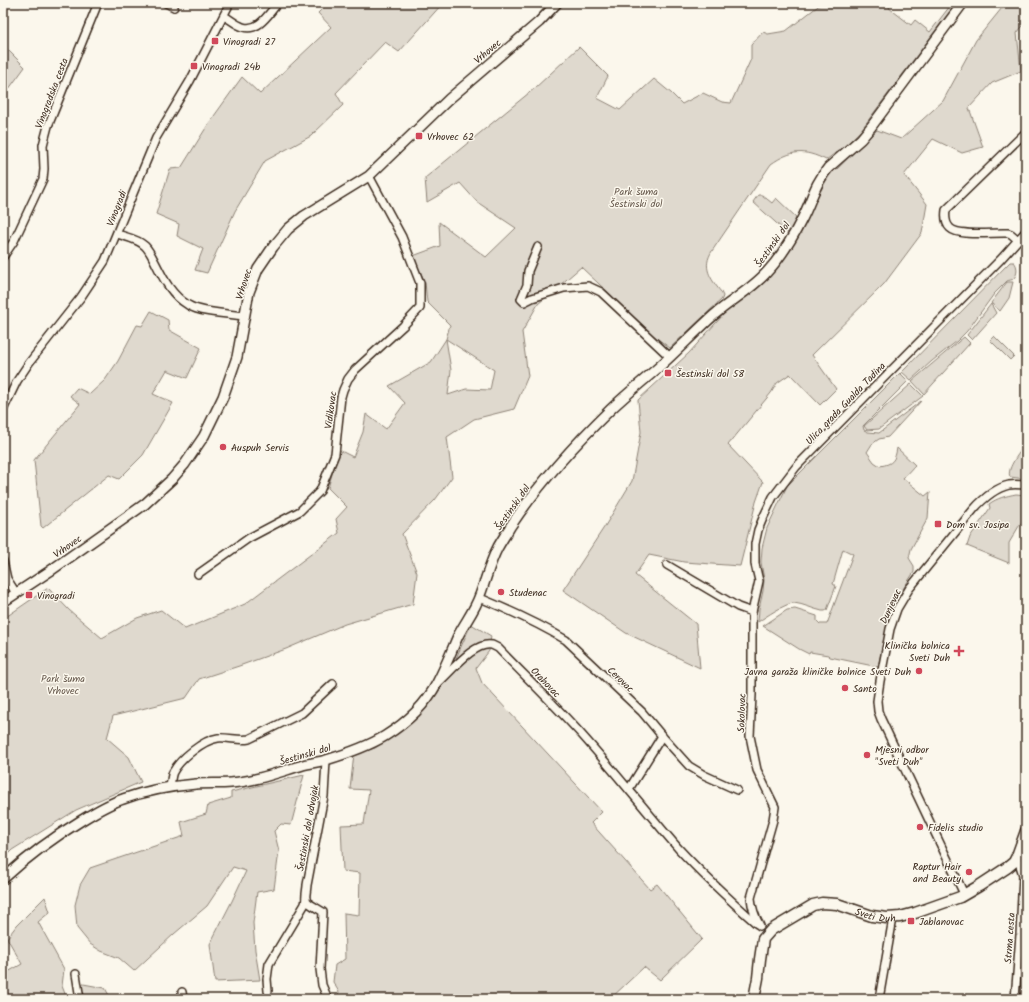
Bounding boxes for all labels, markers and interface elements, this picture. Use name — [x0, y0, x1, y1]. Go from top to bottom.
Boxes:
place label: Vinogradi 27 — [223, 34, 276, 50]
street label: Vrhovec — [470, 35, 505, 68]
marker: Vinogradi 27 — [210, 36, 220, 46]
street label: Vinogradska cesta — [31, 55, 73, 131]
place label: Vinogradi 24b — [202, 59, 261, 75]
marker: Vinogradi 24b — [189, 61, 199, 71]
place label: Vrhovec 62 — [427, 129, 474, 145]
marker: Vrhovec 62 — [414, 131, 424, 141]
park label: Park šuma Šestinski dol — [610, 184, 663, 212]
street label: Vinogradi — [102, 187, 132, 229]
street label: Šestinski dol — [751, 218, 795, 271]
street label: Vrhovec — [231, 266, 257, 302]
street label: Ulica grada Gualda Tadina — [802, 359, 890, 449]
place label: Šestinski dol 58 — [676, 366, 745, 382]
marker: Šestinski dol 58 — [663, 368, 673, 378]
street label: Vidikovac — [320, 390, 342, 430]
place label: Auspuh Servis — [231, 440, 290, 456]
marker: Auspuh Servis — [218, 442, 228, 452]
street label: Šestinski dol — [491, 481, 535, 534]
place label: Dom sv. Josipa — [946, 517, 1009, 533]
marker: Dom sv. Josipa — [933, 519, 943, 529]
street label: Vrhovec — [50, 531, 86, 562]
place label: Studenac — [509, 585, 548, 601]
street label: Dunjevac — [876, 586, 906, 627]
marker: Studenac — [496, 587, 506, 597]
place label: Vinogradi — [37, 588, 75, 604]
marker: Vinogradi — [24, 590, 34, 600]
place label: Klinička bolnica Sveti Duh — [885, 638, 950, 666]
marker: Klinička bolnica Sveti Duh — [953, 645, 965, 657]
street label: Cerovac — [603, 663, 638, 697]
street label: Orahovac — [527, 664, 564, 702]
place label: Javna garaža kliničke bolnice Sveti Duh — [744, 664, 911, 680]
marker: Javna garaža kliničke bolnice Sveti Duh — [914, 666, 924, 676]
park label: Park šuma Vrhovec — [41, 671, 85, 699]
place label: Santo — [853, 681, 877, 697]
marker: Santo — [840, 683, 850, 693]
street label: Sokolovac — [733, 693, 751, 733]
street label: Šestinski dol — [278, 740, 333, 770]
place label: Mjesni odbor "Sveti Duh" — [875, 742, 929, 770]
marker: Mjesni odbor "Sveti Duh" — [862, 750, 872, 760]
street label: Šestinski dol odvojak — [293, 784, 323, 872]
place label: Fidelis studio — [928, 820, 984, 836]
marker: Fidelis studio — [915, 822, 925, 832]
place label: Raptur Hair and Beauty — [913, 859, 962, 887]
marker: Raptur Hair and Beauty — [964, 867, 974, 877]
street label: Sveti Duh — [853, 904, 896, 927]
street label: Strma cesta — [1000, 912, 1020, 964]
place label: Jablanovac — [919, 914, 965, 930]
marker: Jablanovac — [906, 916, 916, 926]

